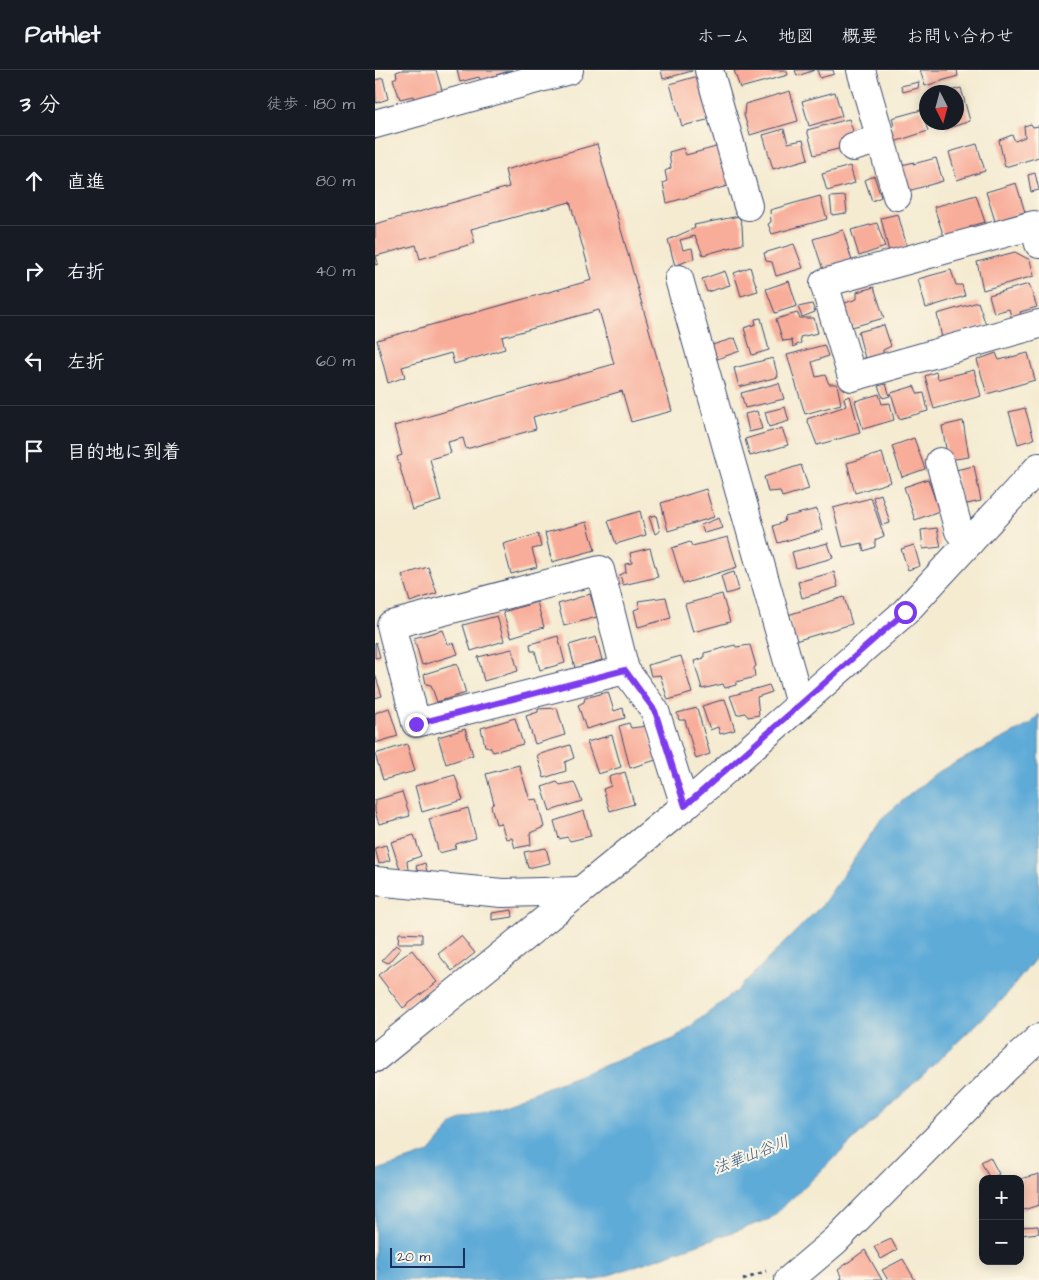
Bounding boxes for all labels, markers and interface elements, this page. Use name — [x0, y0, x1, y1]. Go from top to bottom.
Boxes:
text: Pathlet — [25, 18, 101, 52]
text: ホーム — [697, 24, 750, 49]
text: 地図 — [778, 24, 814, 49]
text: 概要 — [842, 24, 878, 49]
text: お問い合わせ — [906, 24, 1014, 49]
north arrow — [919, 85, 964, 130]
text: 3 分 — [20, 90, 60, 119]
text: 徒歩 · 180 m — [267, 93, 355, 115]
icon: ahead — [20, 167, 48, 195]
text: 直進 — [67, 169, 105, 196]
text: 80 m — [316, 170, 355, 192]
icon: right — [20, 257, 48, 285]
text: 右折 — [67, 259, 105, 286]
text: 40 m — [315, 260, 355, 282]
icon: left — [20, 347, 48, 375]
text: 左折 — [67, 349, 105, 376]
text: 60 m — [316, 350, 355, 372]
icon: arrive — [20, 437, 48, 465]
text: 目的地に到着 — [67, 439, 181, 466]
route start — [894, 601, 917, 624]
route end — [405, 713, 428, 736]
water label: 法華山谷川 — [710, 1130, 792, 1180]
map controls — [979, 1175, 1024, 1265]
button: + — [979, 1175, 1024, 1220]
button: − — [979, 1220, 1024, 1265]
scale bar — [390, 1245, 465, 1268]
text: 20 m — [397, 1247, 430, 1267]

